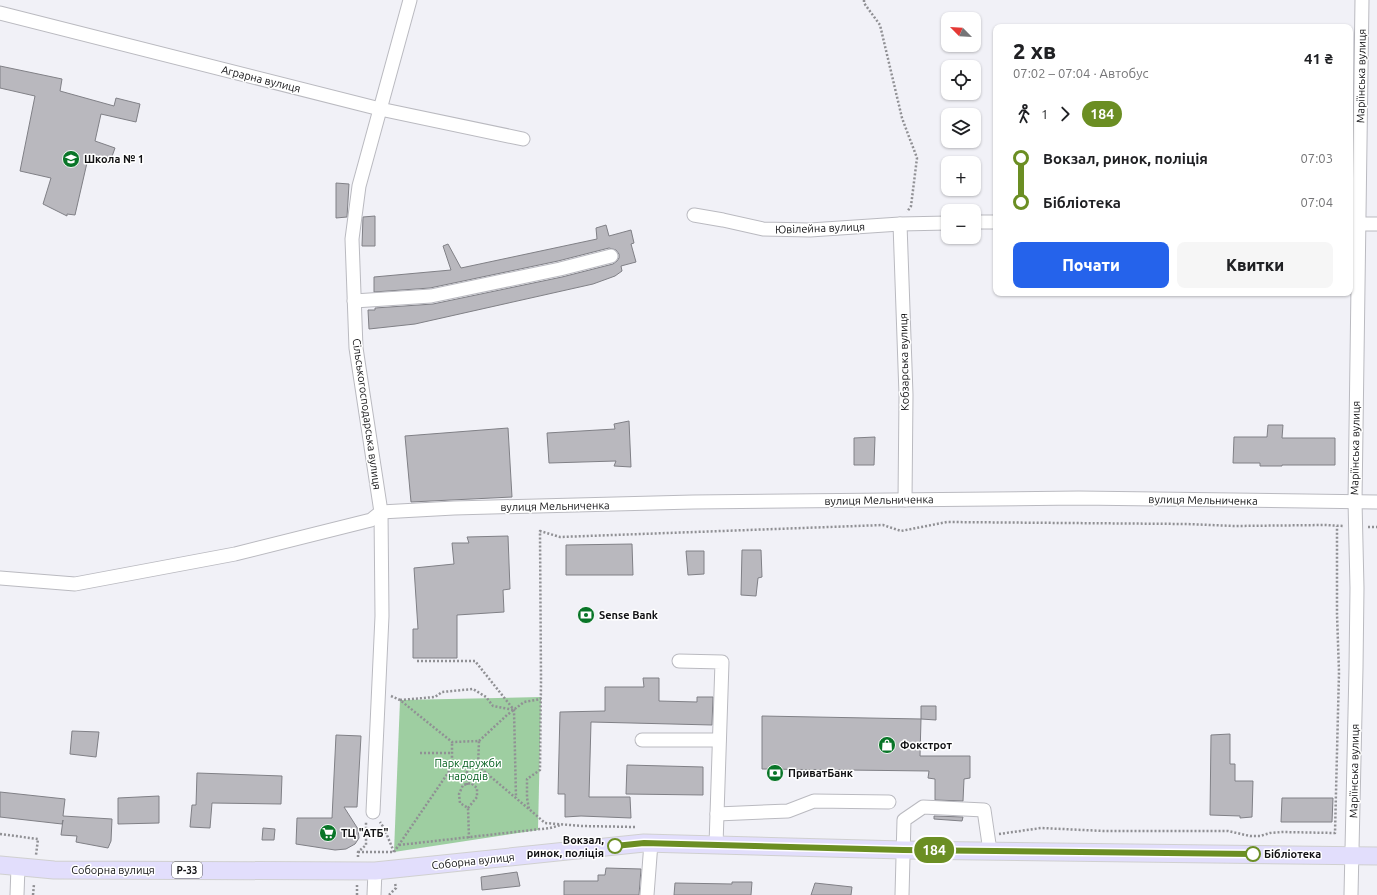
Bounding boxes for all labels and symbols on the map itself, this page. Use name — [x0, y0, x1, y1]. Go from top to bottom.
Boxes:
north arrow — [941, 12, 981, 52]
street label: Маріїнська вулиця — [1354, 29, 1368, 123]
street label: Аграрна вулиця — [220, 63, 302, 95]
school or university icon: Школа № 1 — [61, 149, 81, 169]
place label: Школа № 1 — [84, 153, 144, 165]
street label: Ювілейна вулиця — [775, 220, 865, 236]
street label: Кобзарська вулиця — [897, 313, 911, 411]
street label: Сільськогосподарська вулиця — [350, 338, 384, 490]
street label: Маріїнська вулиця — [1348, 401, 1362, 495]
street label: вулиця Мельниченка — [824, 493, 934, 507]
street label: вулиця Мельниченка — [1148, 493, 1258, 507]
street label: вулиця Мельниченка — [500, 499, 610, 513]
bank icon: Sense Bank — [576, 605, 596, 625]
place label: Sense Bank — [599, 609, 659, 621]
street label: Маріїнська вулиця — [1347, 724, 1361, 818]
shop icon: Фокстрот — [877, 735, 897, 755]
place label: Фокстрот — [900, 739, 952, 751]
park label: Парк дружби народів — [434, 757, 502, 782]
bank icon: ПриватБанк — [765, 763, 785, 783]
place label: ПриватБанк — [788, 767, 854, 779]
supermarket icon: ТЦ "АТБ" — [318, 823, 338, 843]
place label: ТЦ "АТБ" — [341, 827, 388, 839]
place label: Вокзал, ринок, поліція — [527, 834, 604, 859]
line badge: 184 — [911, 837, 957, 863]
marker: Вокзал, ринок, поліція — [607, 838, 623, 854]
marker: Бібліотека — [1245, 846, 1261, 862]
place label: Бібліотека — [1264, 848, 1321, 860]
street label: Соборна вулиця — [431, 851, 515, 871]
road number: Р-33 — [172, 862, 202, 878]
street label: Соборна вулиця — [71, 864, 155, 876]

